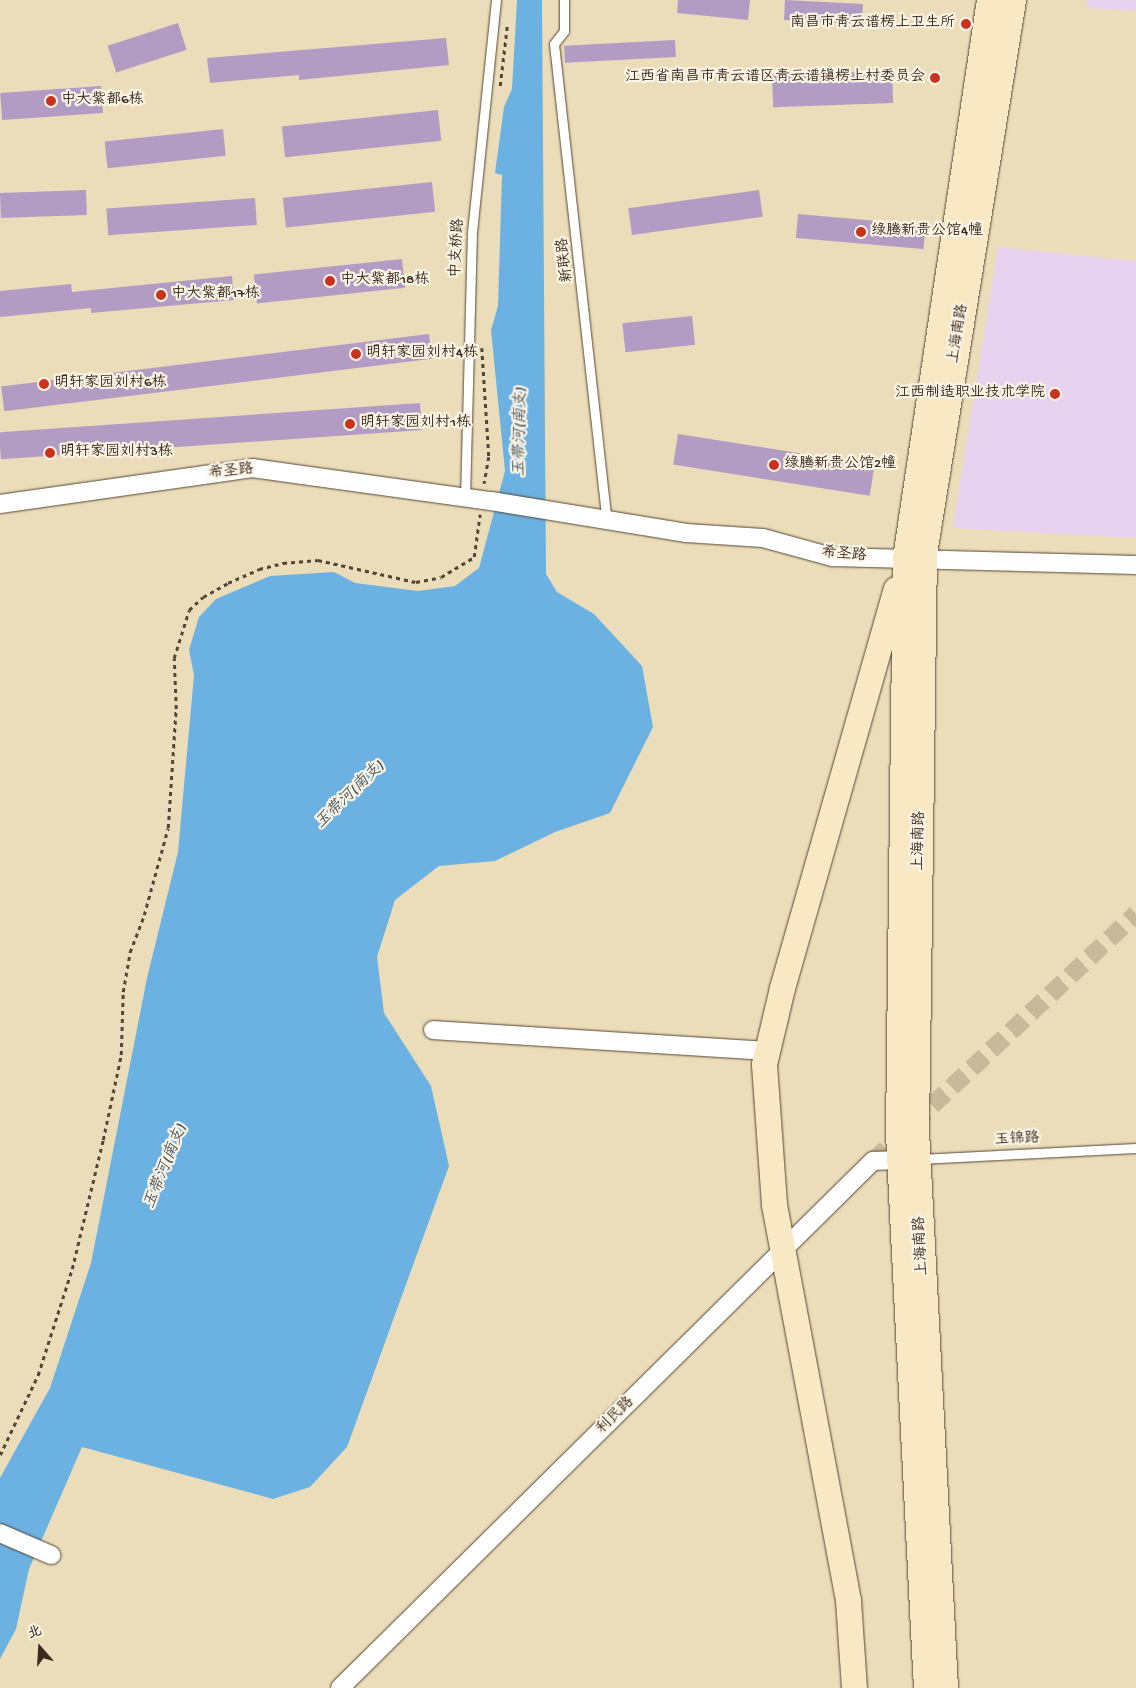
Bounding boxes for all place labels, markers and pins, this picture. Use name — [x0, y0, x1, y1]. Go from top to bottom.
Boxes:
place label: 南昌市青云谱楞上卫生所 — [790, 15, 955, 33]
marker: 南昌市青云谱楞上卫生所 — [959, 17, 973, 31]
place label: 江西省南昌市青云谱区青云谱镇楞上村委员会 — [625, 69, 925, 87]
marker: 江西省南昌市青云谱区青云谱镇楞上村委员会 — [929, 72, 941, 84]
place label: 中大紫都6栋 — [61, 92, 144, 110]
marker: 中大紫都6栋 — [45, 95, 57, 107]
place label: 绿腾新贵公馆4幢 — [871, 223, 983, 241]
marker: 绿腾新贵公馆4幢 — [855, 226, 867, 238]
place label: 中大紫都18栋 — [340, 272, 429, 290]
marker: 中大紫都18栋 — [324, 275, 336, 287]
place label: 中大紫都17栋 — [171, 286, 260, 304]
marker: 中大紫都17栋 — [155, 289, 167, 301]
place label: 明轩家园刘村4栋 — [366, 345, 478, 363]
marker: 明轩家园刘村4栋 — [350, 348, 362, 360]
place label: 明轩家园刘村6栋 — [54, 375, 167, 393]
marker: 明轩家园刘村6栋 — [38, 378, 50, 390]
place label: 江西制造职业技术学院 — [895, 385, 1045, 403]
marker: 江西制造职业技术学院 — [1049, 388, 1061, 400]
place label: 明轩家园刘村1栋 — [360, 415, 471, 433]
marker: 明轩家园刘村1栋 — [344, 418, 356, 430]
place label: 明轩家园刘村3栋 — [60, 444, 173, 462]
marker: 明轩家园刘村3栋 — [44, 447, 56, 459]
place label: 绿腾新贵公馆2幢 — [784, 456, 896, 474]
marker: 绿腾新贵公馆2幢 — [768, 459, 780, 471]

